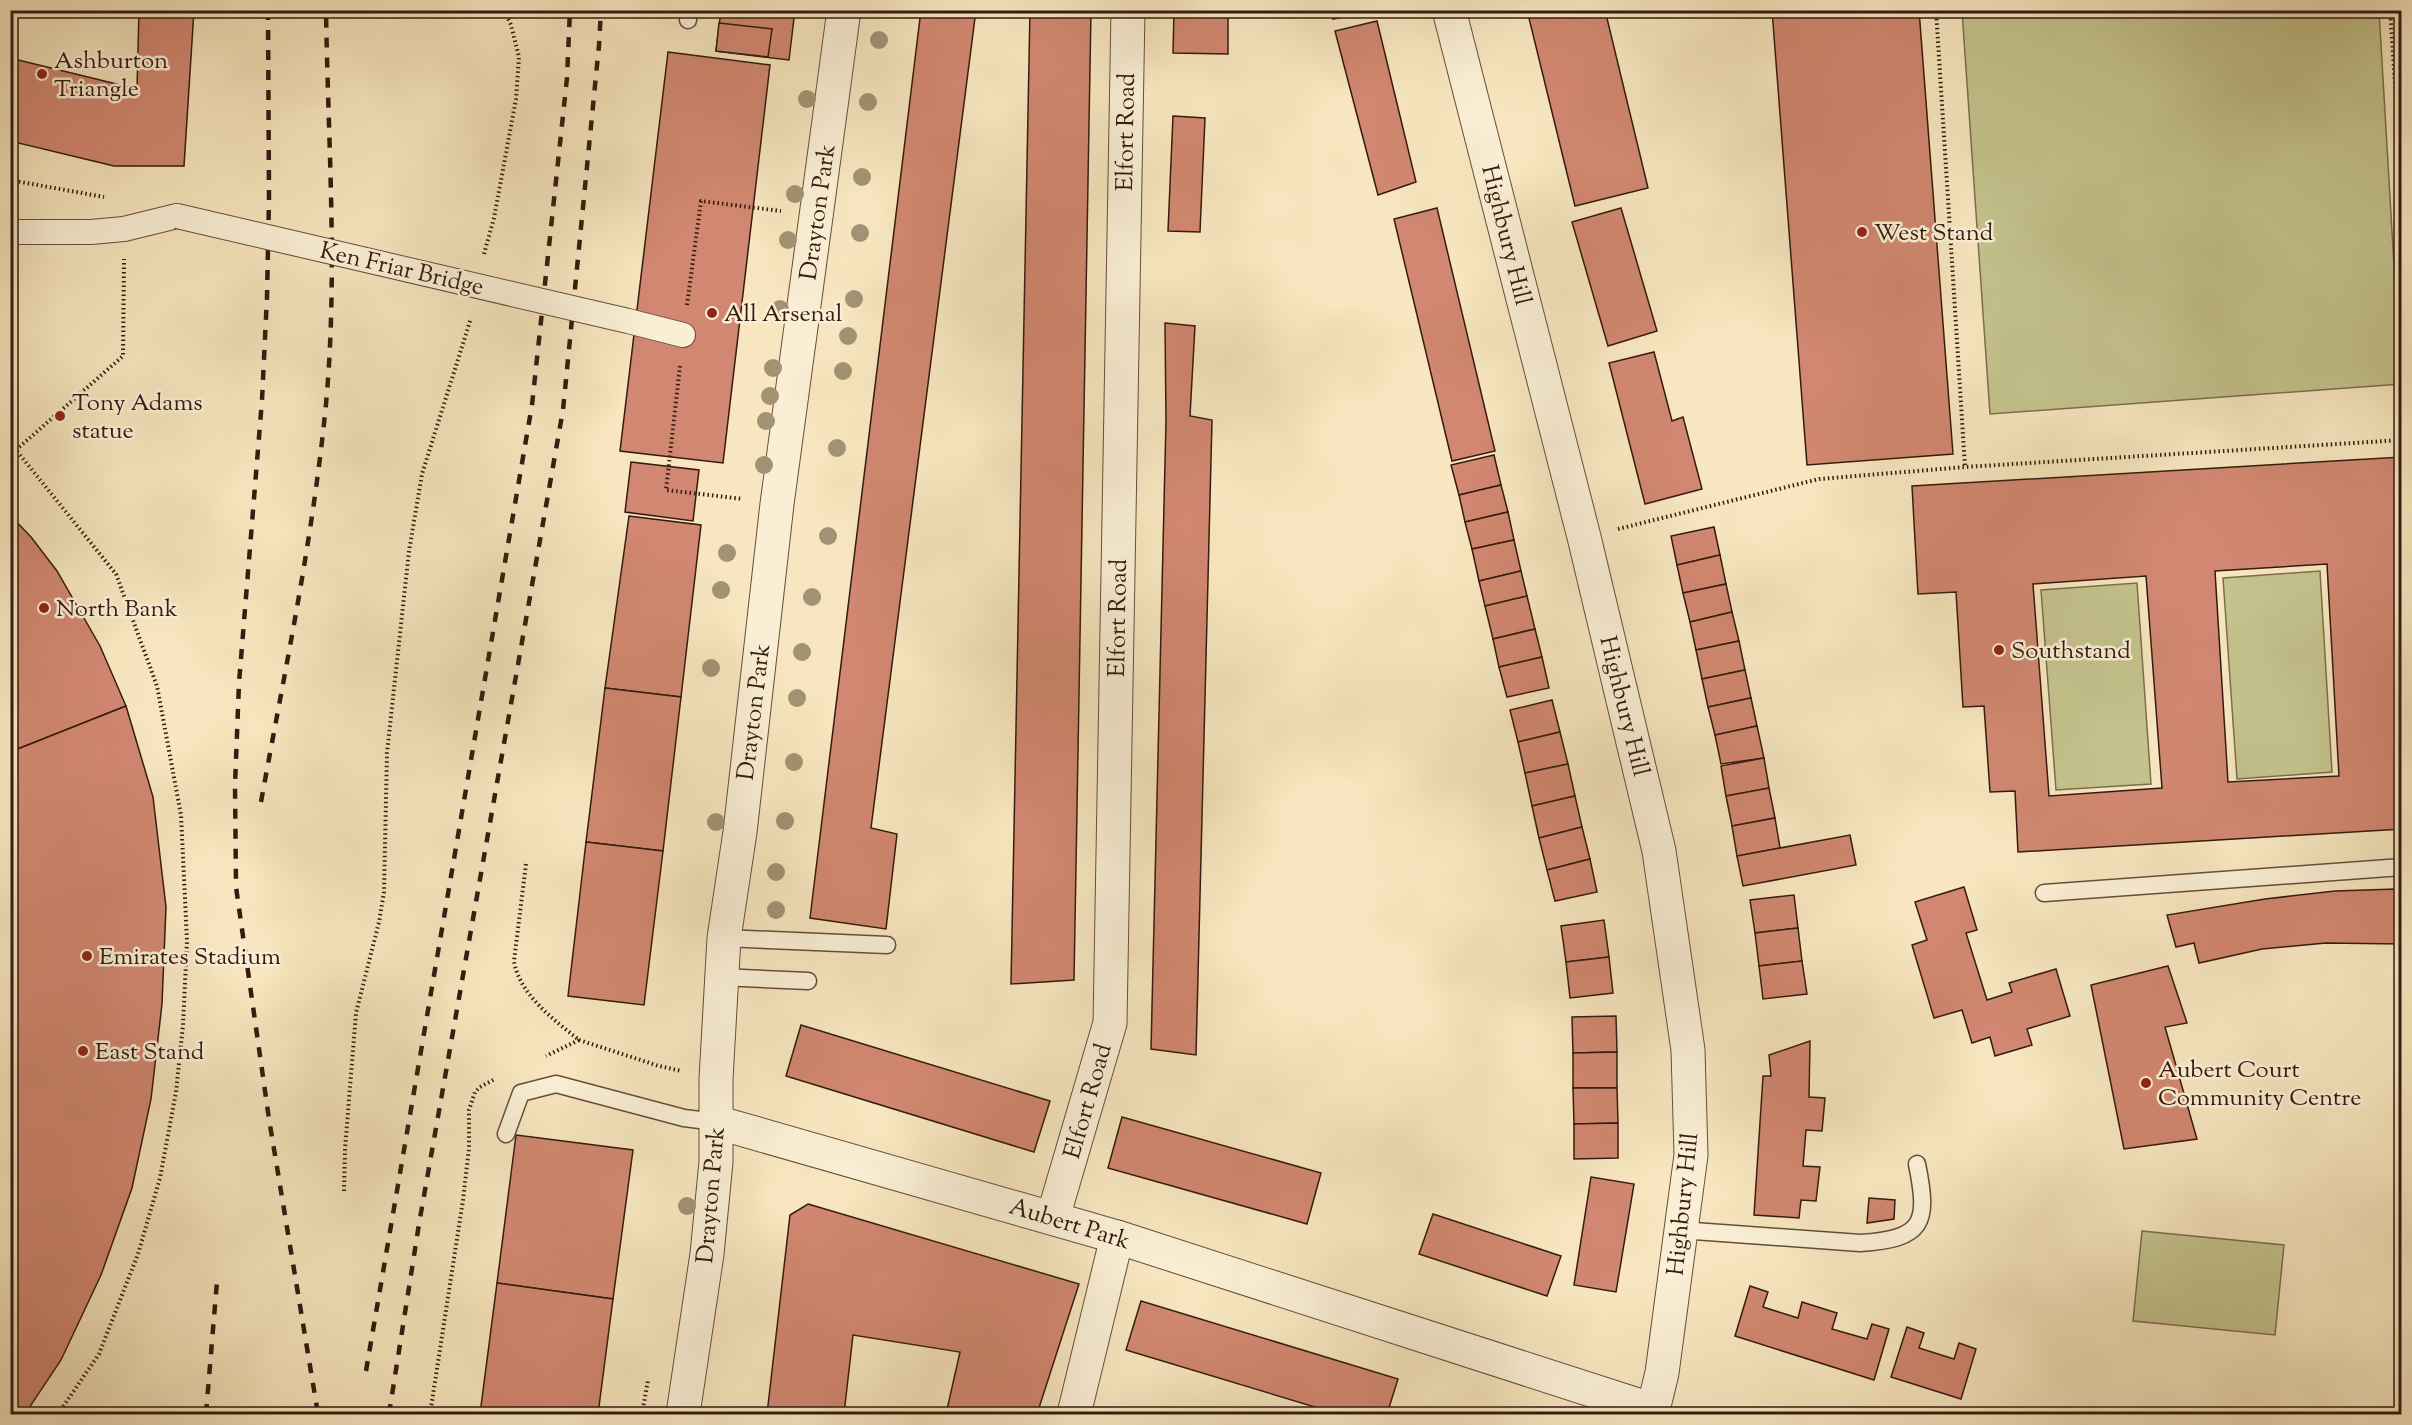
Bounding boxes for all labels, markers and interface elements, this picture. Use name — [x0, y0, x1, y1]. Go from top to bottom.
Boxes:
place label: Ashburton Triangle — [54, 45, 168, 107]
marker: Ashburton Triangle — [35, 67, 49, 81]
street label: Elfort Road — [1109, 72, 1145, 192]
street label: Drayton Park — [793, 142, 845, 283]
street label: Highbury Hill — [1471, 162, 1539, 309]
place label: West Stand — [1874, 217, 1994, 251]
marker: West Stand — [1855, 225, 1869, 239]
street label: Ken Friar Bridge — [316, 235, 487, 305]
place label: All Arsenal — [724, 298, 843, 332]
marker: All Arsenal — [705, 306, 719, 320]
place label: Tony Adams statue — [72, 387, 203, 449]
marker: Tony Adams statue — [53, 409, 67, 423]
street label: Elfort Road — [1101, 558, 1137, 678]
place label: North Bank — [56, 593, 178, 627]
marker: North Bank — [37, 601, 51, 615]
street label: Highbury Hill — [1589, 633, 1657, 780]
place label: Southstand — [2011, 635, 2131, 669]
street label: Drayton Park — [730, 642, 780, 782]
marker: Southstand — [1992, 643, 2006, 657]
place label: Emirates Stadium — [99, 941, 281, 975]
marker: Emirates Stadium — [80, 949, 94, 963]
place label: East Stand — [95, 1036, 205, 1070]
street label: Elfort Road — [1056, 1040, 1122, 1163]
marker: East Stand — [76, 1044, 90, 1058]
place label: Aubert Court Community Centre — [2158, 1054, 2361, 1116]
marker: Aubert Court Community Centre — [2139, 1076, 2153, 1090]
street label: Drayton Park — [689, 1125, 735, 1265]
street label: Highbury Hill — [1660, 1131, 1708, 1277]
street label: Aubert Park — [1005, 1190, 1134, 1259]

